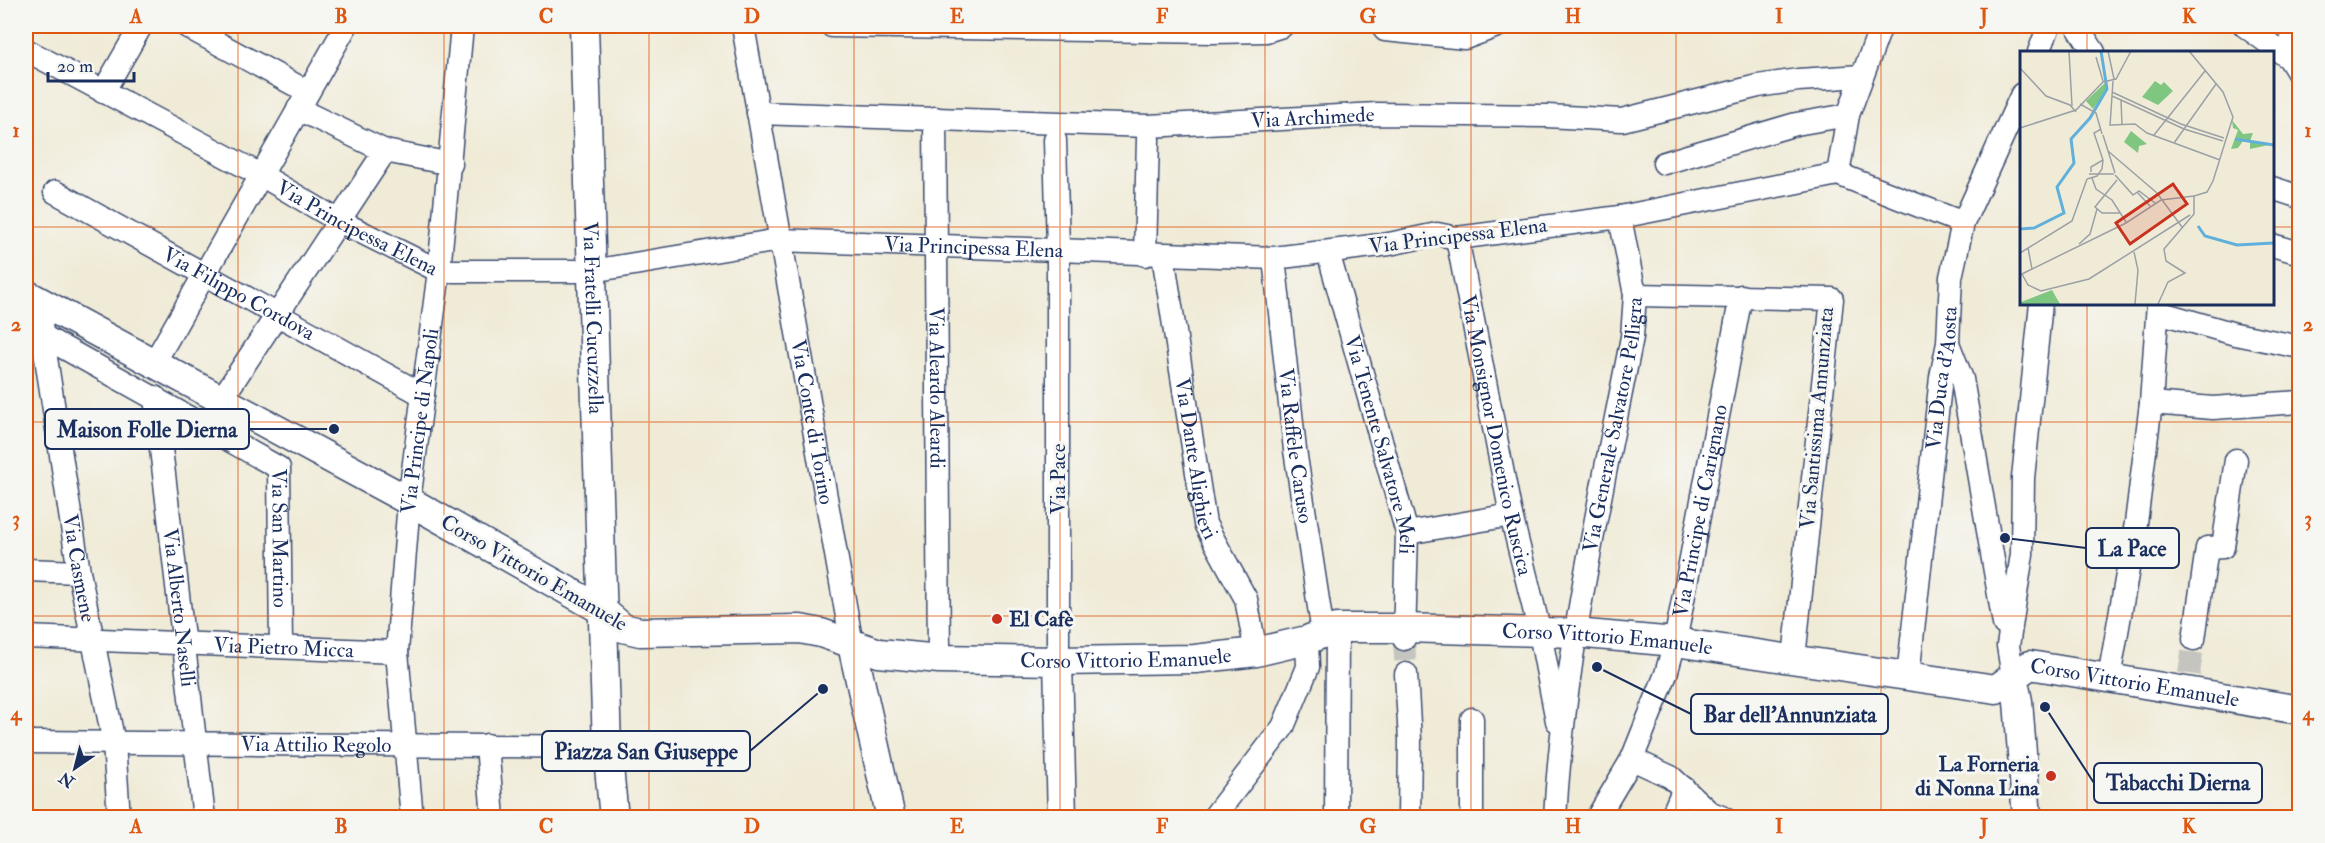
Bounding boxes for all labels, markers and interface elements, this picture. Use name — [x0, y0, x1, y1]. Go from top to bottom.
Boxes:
text: A — [129, 4, 143, 29]
text: B — [334, 4, 348, 29]
text: C — [539, 4, 553, 29]
text: D — [744, 4, 760, 29]
text: E — [950, 4, 965, 29]
text: F — [1156, 4, 1169, 29]
text: G — [1360, 4, 1377, 29]
text: H — [1565, 4, 1581, 29]
text: I — [1775, 4, 1783, 29]
text: J — [1979, 4, 1988, 29]
text: K — [2182, 4, 2197, 29]
scale bar — [48, 45, 134, 83]
inset map — [2020, 51, 2274, 304]
text: 20 m — [57, 55, 93, 78]
street label: Via Archimede — [1250, 101, 1375, 134]
text: 1 — [12, 118, 20, 143]
text: 1 — [2304, 118, 2312, 143]
street label: Via Principessa Elena — [272, 174, 443, 282]
street label: Via Principessa Elena — [1367, 212, 1549, 260]
street label: Via Fratelli Cucuzzella — [577, 221, 610, 415]
street label: Via Principessa Elena — [884, 230, 1064, 264]
street label: Via Filippo Cordova — [158, 241, 320, 346]
street label: Via Monsignor Domenico Ruscica — [1455, 292, 1539, 579]
street label: Via Generale Salvatore Pelligra — [1576, 296, 1648, 555]
street label: Via Santissima Annunziata — [1794, 306, 1840, 530]
street label: Via Duca d'Aosta — [1920, 306, 1963, 451]
street label: Via Aleardo Aleardi — [923, 307, 951, 469]
text: 2 — [11, 312, 21, 337]
text: 2 — [2303, 312, 2313, 337]
street label: Via Principe di Napoli — [395, 326, 445, 514]
street label: Via Tenente Salvatore Meli — [1339, 332, 1420, 555]
street label: Via Conte di Torino — [785, 337, 841, 507]
street label: Via Raffele Caruso — [1273, 367, 1320, 525]
street label: Via Dante Alighieri — [1169, 376, 1224, 544]
street label: Via Principe di Carignano — [1667, 402, 1734, 619]
callout: Maison Folle Dierna — [45, 409, 249, 449]
text: Maison Folle Dierna — [56, 416, 238, 444]
street label: Via Pace — [1045, 443, 1072, 515]
street label: Via San Martino — [266, 469, 294, 608]
text: 3 — [12, 506, 20, 531]
text: 3 — [2304, 506, 2312, 531]
street label: Corso Vittorio Emanuele — [436, 509, 632, 638]
street label: Via Casmene — [57, 512, 102, 625]
street label: Via Alberto Naselli — [157, 527, 202, 689]
callout: La Pace — [2086, 528, 2179, 568]
text: La Pace — [2097, 535, 2167, 563]
place label: El Cafè — [1009, 606, 1074, 633]
marker: El Cafè — [990, 612, 1004, 626]
street label: Corso Vittorio Emanuele — [1502, 617, 1715, 661]
street label: Via Pietro Micca — [213, 631, 355, 664]
street label: Corso Vittorio Emanuele — [1020, 641, 1233, 675]
street label: Corso Vittorio Emanuele — [2028, 652, 2241, 713]
callout: Bar dell'Annunziata — [1691, 694, 1888, 734]
text: 4 — [10, 701, 23, 726]
text: Bar dell'Annunziata — [1703, 701, 1878, 729]
text: 4 — [2302, 701, 2315, 726]
street label: Via Attilio Regolo — [240, 730, 392, 759]
callout: Piazza San Giuseppe — [542, 731, 750, 771]
north arrow — [45, 738, 105, 798]
text: Piazza San Giuseppe — [554, 738, 739, 767]
place label: La Forneria di Nonna Lina — [1915, 751, 2040, 802]
callout: Tabacchi Dierna — [2094, 763, 2262, 803]
text: N — [55, 767, 79, 792]
marker: La Forneria di Nonna Lina — [2044, 769, 2058, 783]
text: Tabacchi Dierna — [2105, 769, 2251, 797]
text: A — [129, 814, 143, 839]
text: B — [334, 814, 348, 839]
text: C — [539, 814, 553, 839]
text: D — [744, 814, 760, 839]
text: E — [950, 814, 965, 839]
text: F — [1156, 814, 1169, 839]
text: G — [1360, 814, 1377, 839]
text: H — [1565, 814, 1581, 839]
text: I — [1775, 814, 1783, 839]
text: J — [1979, 814, 1988, 839]
text: K — [2182, 814, 2197, 839]

